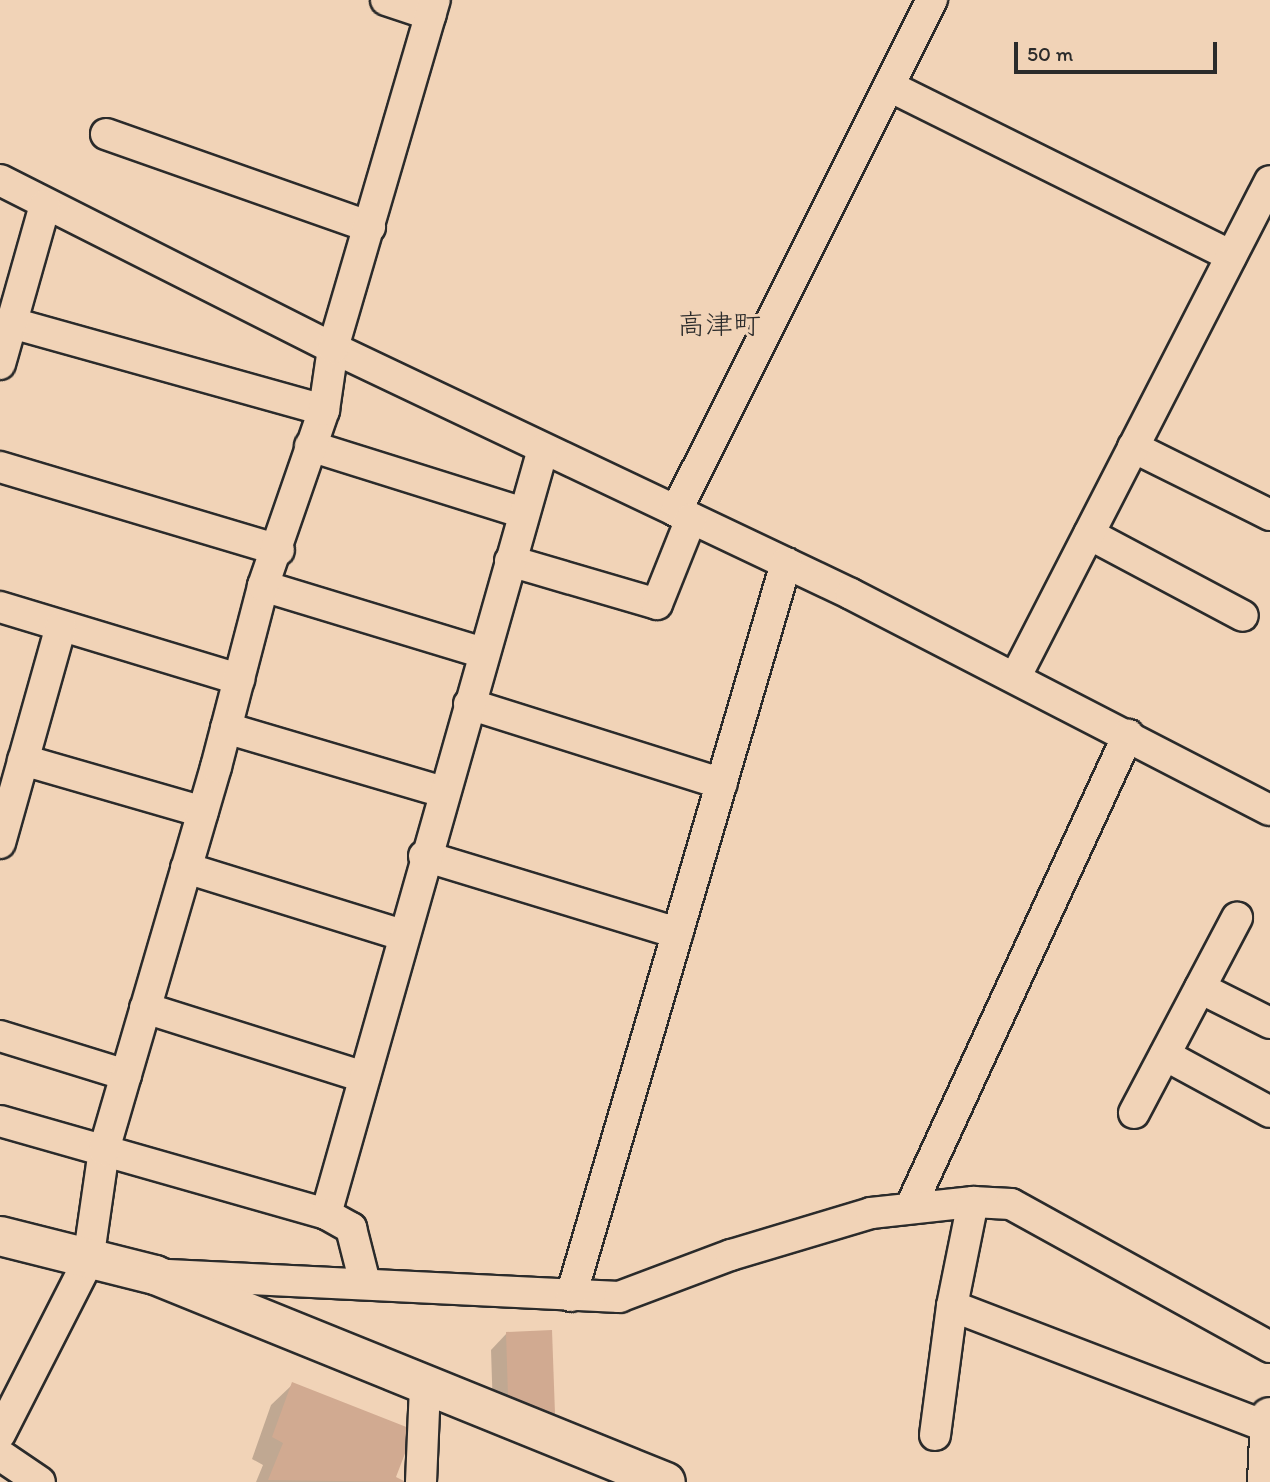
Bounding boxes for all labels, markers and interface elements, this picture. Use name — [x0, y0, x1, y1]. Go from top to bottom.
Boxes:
scale bar — [1018, 28, 1221, 72]
text: 50 m — [1027, 41, 1073, 66]
district label: 高津町 — [677, 307, 761, 341]

